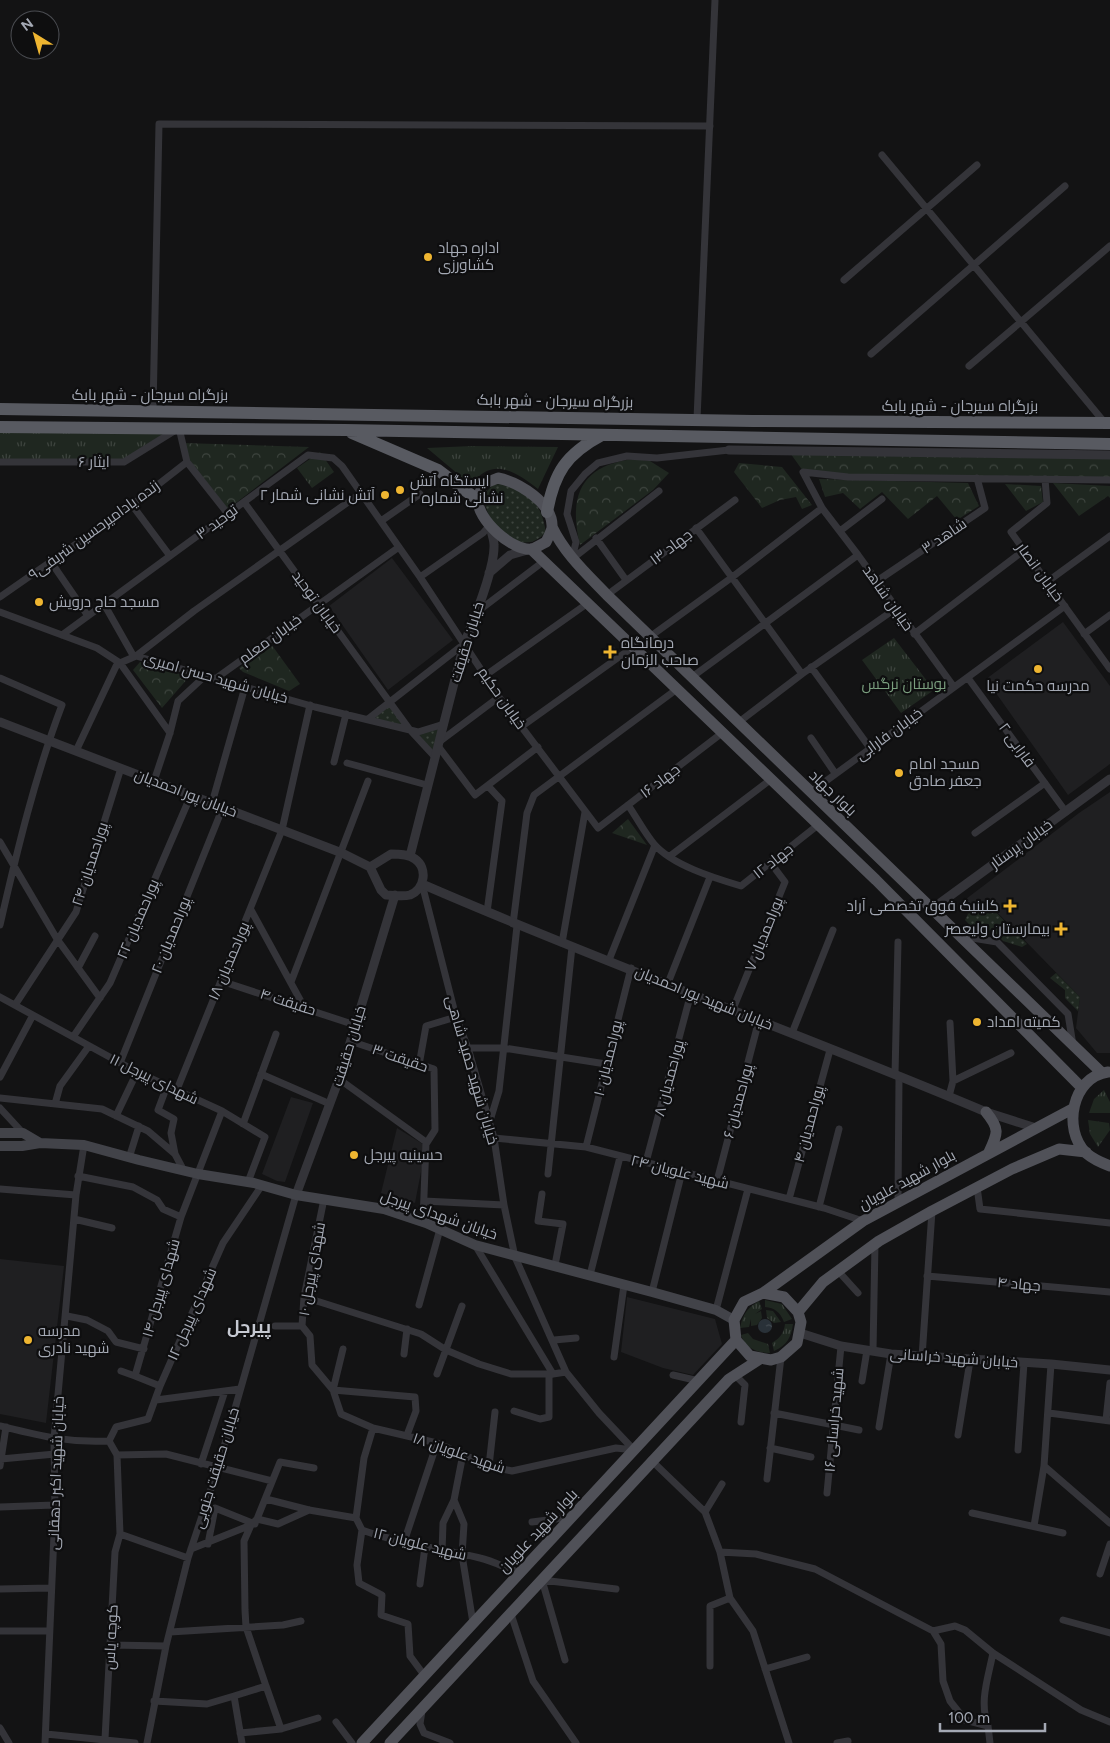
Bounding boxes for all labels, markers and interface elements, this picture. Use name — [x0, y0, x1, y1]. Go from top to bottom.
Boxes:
north arrow — [10, 10, 60, 60]
text: N — [18, 15, 37, 35]
place label: اداره جهاد کشاورزی — [438, 239, 500, 275]
marker: اداره جهاد کشاورزی — [422, 251, 434, 263]
street label: بزرگراه سیرجان - شهر بابک — [72, 386, 228, 405]
street label: بزرگراه سیرجان - شهر بابک — [477, 391, 633, 412]
street label: بزرگراه سیرجان - شهر بابک — [882, 397, 1038, 416]
street label: ایثار ۶ — [78, 453, 110, 471]
place label: ایستگاه آتش نشانی شماره ۲ — [410, 472, 504, 508]
street label: زنده یادامیرحسین شریفی۹ — [25, 476, 164, 584]
marker: ایستگاه آتش نشانی شماره ۲ — [394, 484, 406, 496]
place label: آتش نشانی شمار ۲ — [260, 486, 375, 505]
marker: آتش نشانی شمار ۲ — [379, 489, 391, 501]
street label: توحید ۳ — [193, 501, 241, 543]
street label: شاهد ۳ — [918, 514, 970, 558]
street label: جهاد ۱۳ — [646, 525, 696, 570]
street label: خیابان انصار — [1011, 538, 1067, 606]
street label: خیابان شاهد — [858, 562, 917, 635]
street label: خیابان توحید — [288, 567, 346, 637]
place label: مسجد حاج درویش — [49, 593, 160, 613]
marker: مسجد حاج درویش — [33, 596, 45, 608]
street label: خیابان حقیقت — [446, 599, 489, 685]
street label: خیابان معلم — [235, 610, 305, 669]
place label: درمانگاه صاحب الزمان — [621, 634, 699, 670]
marker: درمانگاه صاحب الزمان — [603, 645, 617, 659]
street label: خیابان شهید حسن امیری — [142, 649, 290, 708]
street label: خیابان حکیم — [473, 663, 530, 733]
marker: مدرسه حکمت نیا — [1032, 663, 1044, 675]
park label: بوستان نرگس — [862, 675, 946, 694]
place label: مدرسه حکمت نیا — [986, 677, 1090, 695]
street label: خیابان فارابی — [852, 704, 926, 765]
street label: فارابی ۲ — [994, 719, 1039, 771]
place label: مسجد امام جعفر صادق — [909, 755, 982, 791]
street label: جهاد ۱۶ — [636, 760, 684, 803]
street label: خیابان پور احمدیان — [132, 765, 240, 822]
street label: بلوار جهاد — [805, 766, 860, 821]
marker: مسجد امام جعفر صادق — [893, 767, 905, 779]
street label: خیابان پرستار — [985, 815, 1056, 874]
street label: پوراحمدیان ۲۴ — [68, 820, 113, 909]
street label: جهاد ۱۲ — [749, 840, 797, 883]
street label: پوراحمدیان ۲۲ — [113, 876, 164, 962]
street label: پوراحمدیان ۲۰ — [147, 894, 195, 976]
street label: پوراحمدیان ۷ — [741, 894, 788, 974]
place label: کلینیک فوق تخصصی آراد — [847, 897, 999, 916]
marker: کلینیک فوق تخصصی آراد — [1003, 899, 1017, 913]
street label: پوراحمدیان ۱۸ — [204, 919, 254, 1003]
place label: بیمارستان ولیعصر — [944, 920, 1050, 939]
marker: بیمارستان ولیعصر — [1054, 922, 1068, 936]
street label: خیابان شهید پور احمدیان — [632, 962, 776, 1035]
street label: حقیقت ۴ — [258, 985, 318, 1019]
street label: خیابان شهید حمید شاهی — [441, 993, 502, 1147]
street label: خیابان حقیقت — [328, 1003, 371, 1089]
place label: کمیته امداد — [987, 1013, 1061, 1031]
marker: کمیته امداد — [971, 1016, 983, 1028]
street label: پوراحمدیان ۱۰ — [590, 1018, 627, 1098]
street label: پوراحمدیان ۸ — [650, 1038, 689, 1119]
street label: حقیقت ۳ — [370, 1040, 430, 1076]
street label: شهدای پیرجل ۱۱ — [106, 1050, 201, 1109]
street label: پوراحمدیان ۶ — [719, 1062, 758, 1141]
street label: پوراحمدیان ۴ — [790, 1083, 829, 1165]
place label: حسینیه پیرجل — [364, 1146, 443, 1165]
street label: بلوار شهید علویان — [855, 1146, 959, 1215]
marker: حسینیه پیرجل — [348, 1149, 360, 1161]
street label: شهید علویان ۲۴ — [629, 1151, 731, 1194]
street label: خیابان شهدای پیرجل — [378, 1187, 500, 1244]
street label: شهدای پیرجل ۱۰ — [295, 1220, 330, 1318]
street label: شهدای پیرجل ۱۴ — [138, 1237, 185, 1340]
street label: شهدای پیرجل ۱۲ — [164, 1265, 221, 1364]
street label: جهاد ۴ — [996, 1273, 1041, 1296]
district label: پیرجل — [227, 1316, 272, 1339]
place label: مدرسه شهید نادری — [38, 1322, 110, 1358]
marker: مدرسه شهید نادری — [22, 1334, 34, 1346]
street label: خیابان شهید خراسانی — [889, 1345, 1019, 1372]
street label: شهید خراسانی ۱۶ — [820, 1367, 849, 1473]
street label: خیابان شهید اکبر دهقانی — [44, 1396, 69, 1550]
street label: خیابان حقیقت جنوبی — [189, 1405, 244, 1531]
street label: شهید علویان ۱۸ — [410, 1429, 508, 1478]
street label: بلوار شهید علویان — [495, 1485, 582, 1577]
street label: شهید علویان ۱۲ — [371, 1524, 468, 1565]
street label: کوچه یاس — [100, 1604, 123, 1670]
scale bar — [940, 1700, 1045, 1732]
text: 100 m — [948, 1709, 990, 1727]

